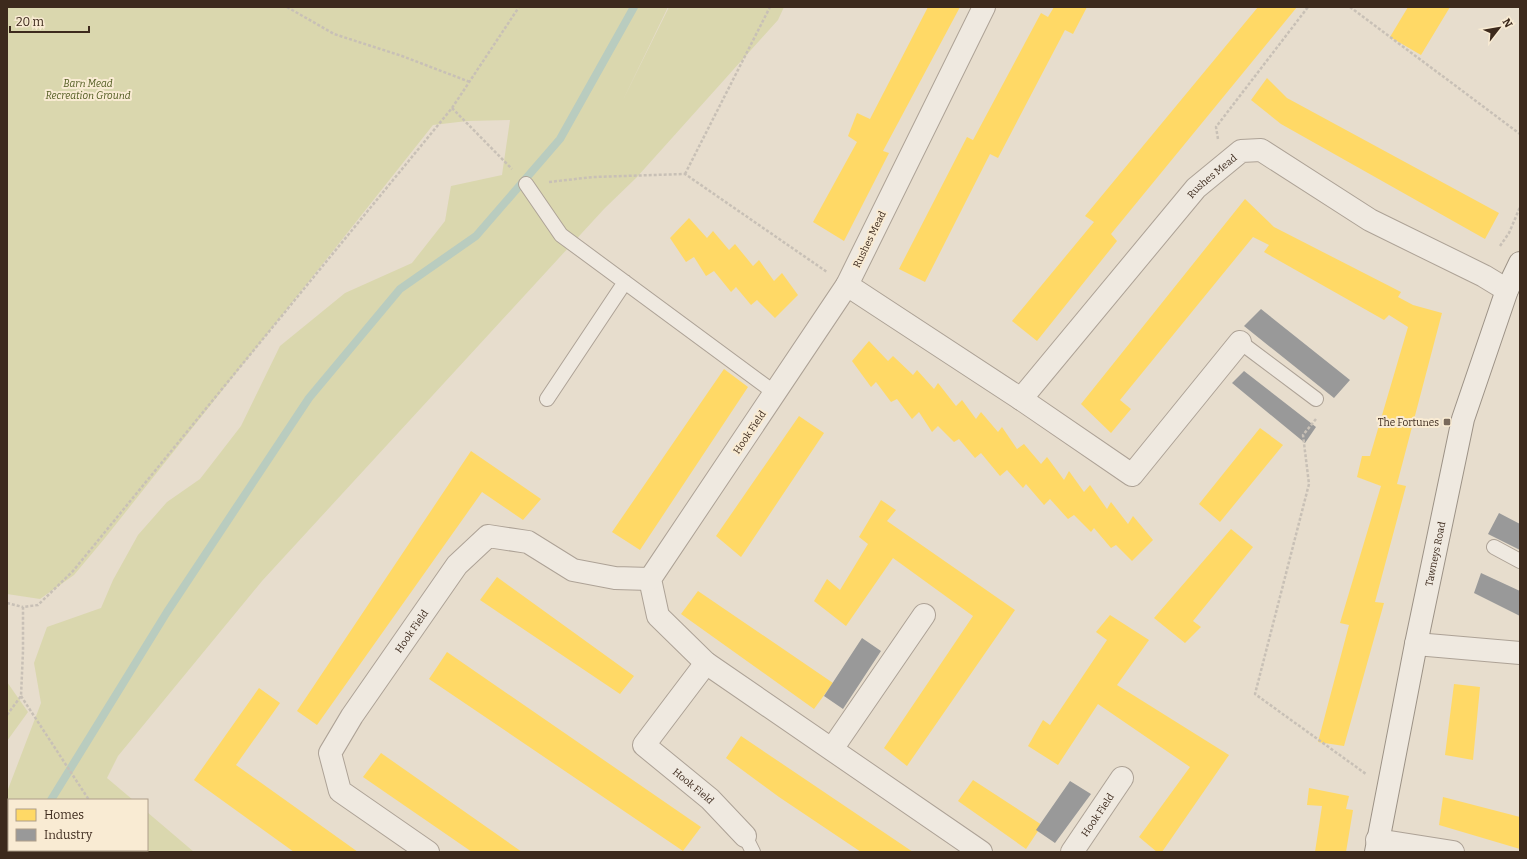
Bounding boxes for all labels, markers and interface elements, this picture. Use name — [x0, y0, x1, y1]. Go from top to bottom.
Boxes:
scale bar — [10, 8, 89, 34]
north arrow — [1479, 8, 1519, 48]
text: 20 m — [16, 15, 45, 29]
text: N — [1499, 16, 1515, 31]
park label: Barn Mead Recreation Ground — [45, 78, 131, 102]
street label: Rushes Mead — [1185, 152, 1240, 201]
street label: Rushes Mead — [851, 209, 889, 270]
street label: Hook Field — [731, 409, 769, 457]
place label: The Fortunes — [1378, 417, 1439, 429]
marker: The Fortunes — [1442, 417, 1452, 427]
street label: Tawneys Road — [1423, 521, 1448, 587]
street label: Hook Field — [393, 608, 431, 655]
street label: Hook Field — [670, 766, 716, 807]
street label: Hook Field — [1079, 791, 1117, 839]
legend — [8, 799, 148, 851]
text: Homes — [44, 808, 84, 822]
text: Industry — [44, 828, 93, 842]

